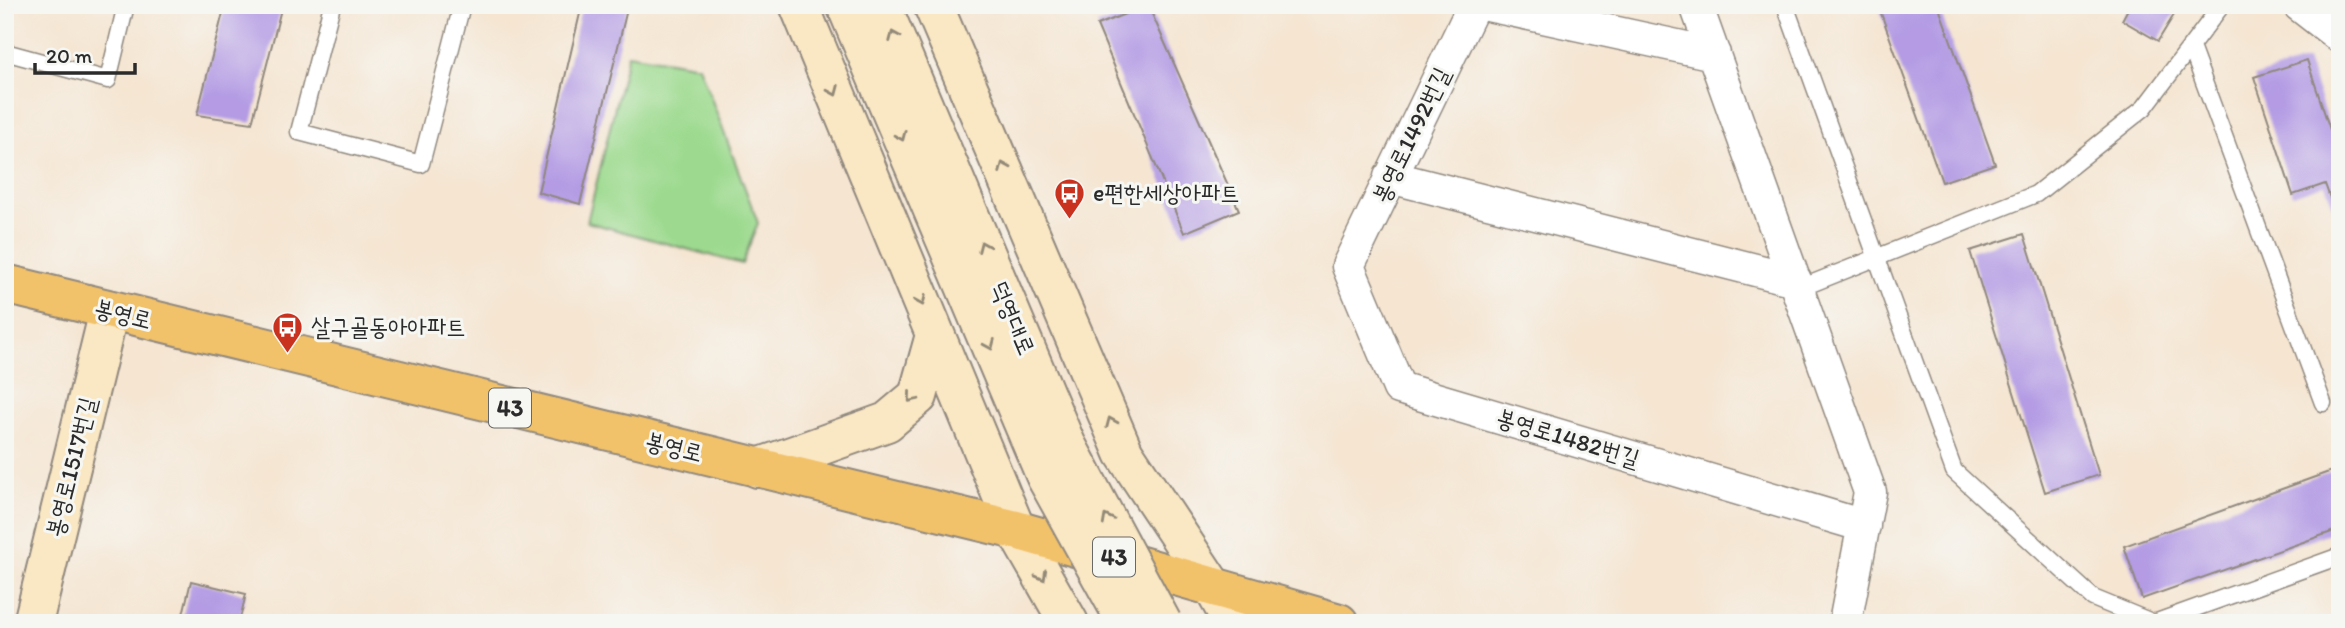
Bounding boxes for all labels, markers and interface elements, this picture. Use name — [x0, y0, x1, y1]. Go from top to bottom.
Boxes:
one-way arrow — [888, 31, 902, 43]
scale bar — [35, 32, 135, 76]
text: 20 m — [46, 43, 93, 68]
street label: 봉영로1492번길 — [1365, 62, 1456, 207]
one-way arrow — [826, 84, 840, 96]
one-way arrow — [893, 129, 907, 141]
one-way arrow — [998, 162, 1012, 174]
bus stop icon: e편한세상아파트 — [1053, 176, 1087, 220]
place label: e편한세상아파트 — [1093, 178, 1240, 207]
one-way arrow — [977, 240, 991, 252]
street label: 덕영대로 — [985, 277, 1042, 359]
street label: 봉영로 — [92, 292, 155, 335]
one-way arrow — [913, 294, 927, 306]
bus stop icon: 살구골동아아파트 — [271, 310, 305, 354]
place label: 살구골동아아파트 — [311, 312, 466, 341]
one-way arrow — [982, 338, 996, 351]
road number: 43 — [489, 388, 531, 428]
one-way arrow — [908, 390, 921, 403]
street label: 봉영로1517번길 — [39, 394, 102, 540]
street label: 봉영로1482번길 — [1493, 402, 1643, 473]
one-way arrow — [1106, 417, 1120, 429]
street label: 봉영로 — [643, 425, 706, 468]
one-way arrow — [1102, 514, 1115, 527]
road number: 43 — [1093, 538, 1135, 576]
one-way arrow — [1034, 569, 1047, 582]

